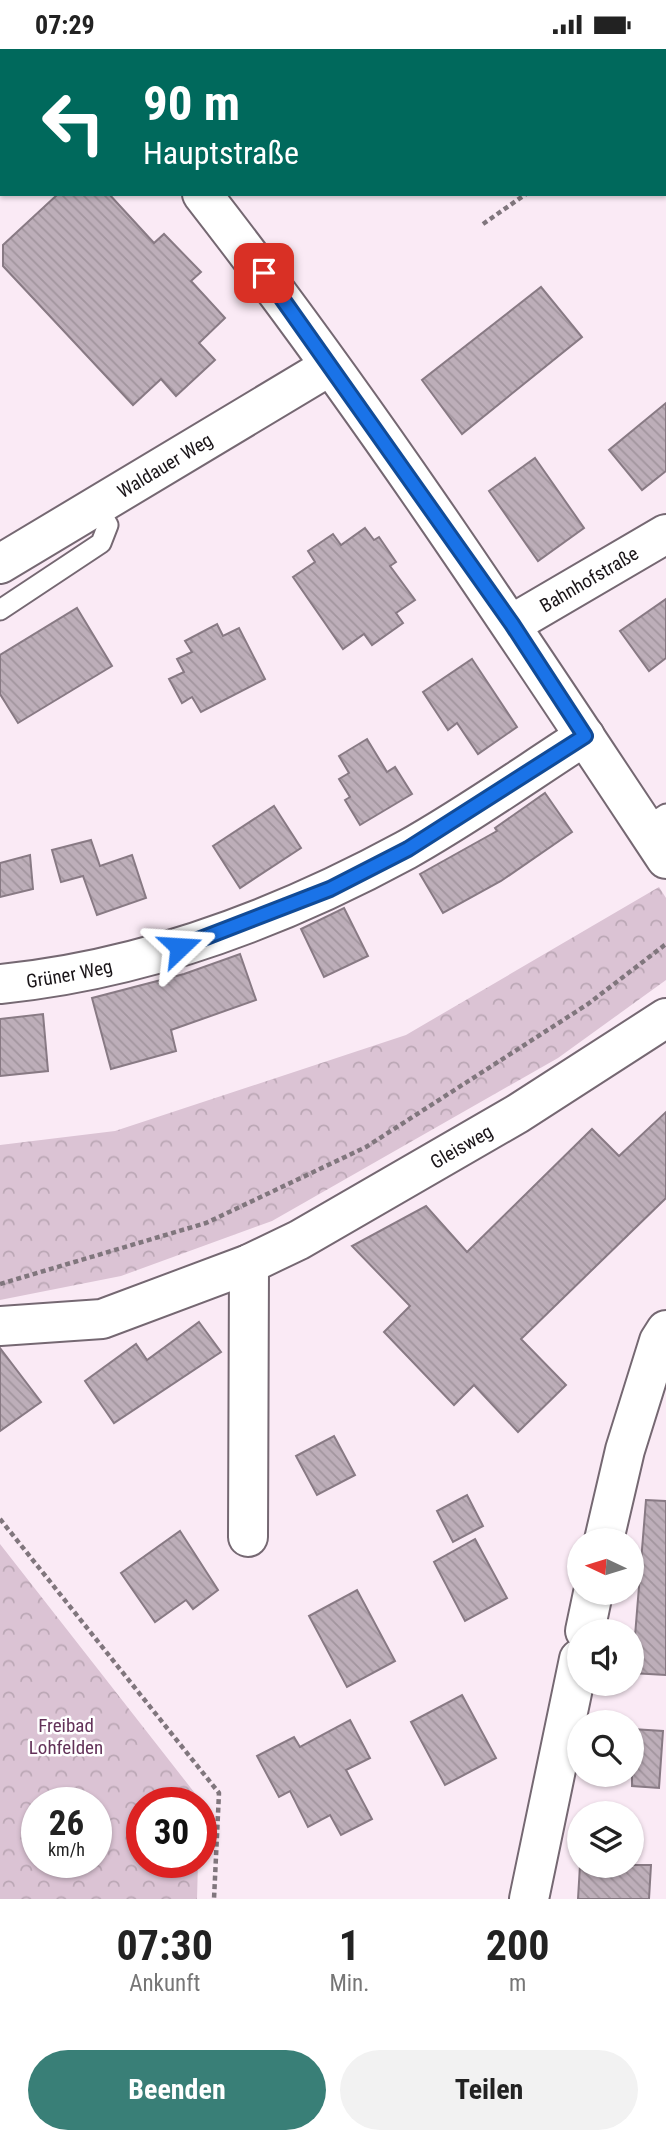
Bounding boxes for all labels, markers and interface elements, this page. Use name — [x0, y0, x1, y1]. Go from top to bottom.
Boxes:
text: 07:29 — [35, 10, 95, 40]
text: 90 m — [143, 75, 240, 132]
icon: left — [28, 77, 119, 168]
text: Hauptstraße — [143, 134, 299, 172]
pin — [234, 243, 294, 303]
icon: arrive — [245, 254, 283, 292]
street label: Waldauer Weg — [113, 428, 217, 503]
street label: Bahnhofstraße — [536, 542, 643, 617]
position arrow — [143, 910, 217, 984]
street label: Grüner Weg — [25, 955, 115, 993]
street label: Gleisweg — [426, 1120, 497, 1174]
north arrow — [567, 1528, 644, 1605]
map controls — [567, 1528, 644, 1878]
button: sound — [567, 1619, 644, 1696]
button: search — [567, 1710, 644, 1787]
park label: Freibad Lohfelden — [29, 1714, 103, 1759]
speed limit sign: 30 — [126, 1787, 217, 1878]
button: layers — [567, 1801, 644, 1878]
text: 26 — [49, 1803, 84, 1844]
text: km/h — [48, 1839, 85, 1860]
text: 07:30 — [117, 1921, 213, 1970]
text: 1 — [339, 1921, 360, 1970]
text: 200 — [486, 1921, 549, 1970]
text: Ankunft — [129, 1970, 200, 1997]
text: Min. — [329, 1970, 369, 1997]
text: m — [509, 1970, 526, 1997]
button: Beenden — [28, 2050, 326, 2130]
button: Teilen — [340, 2050, 638, 2130]

